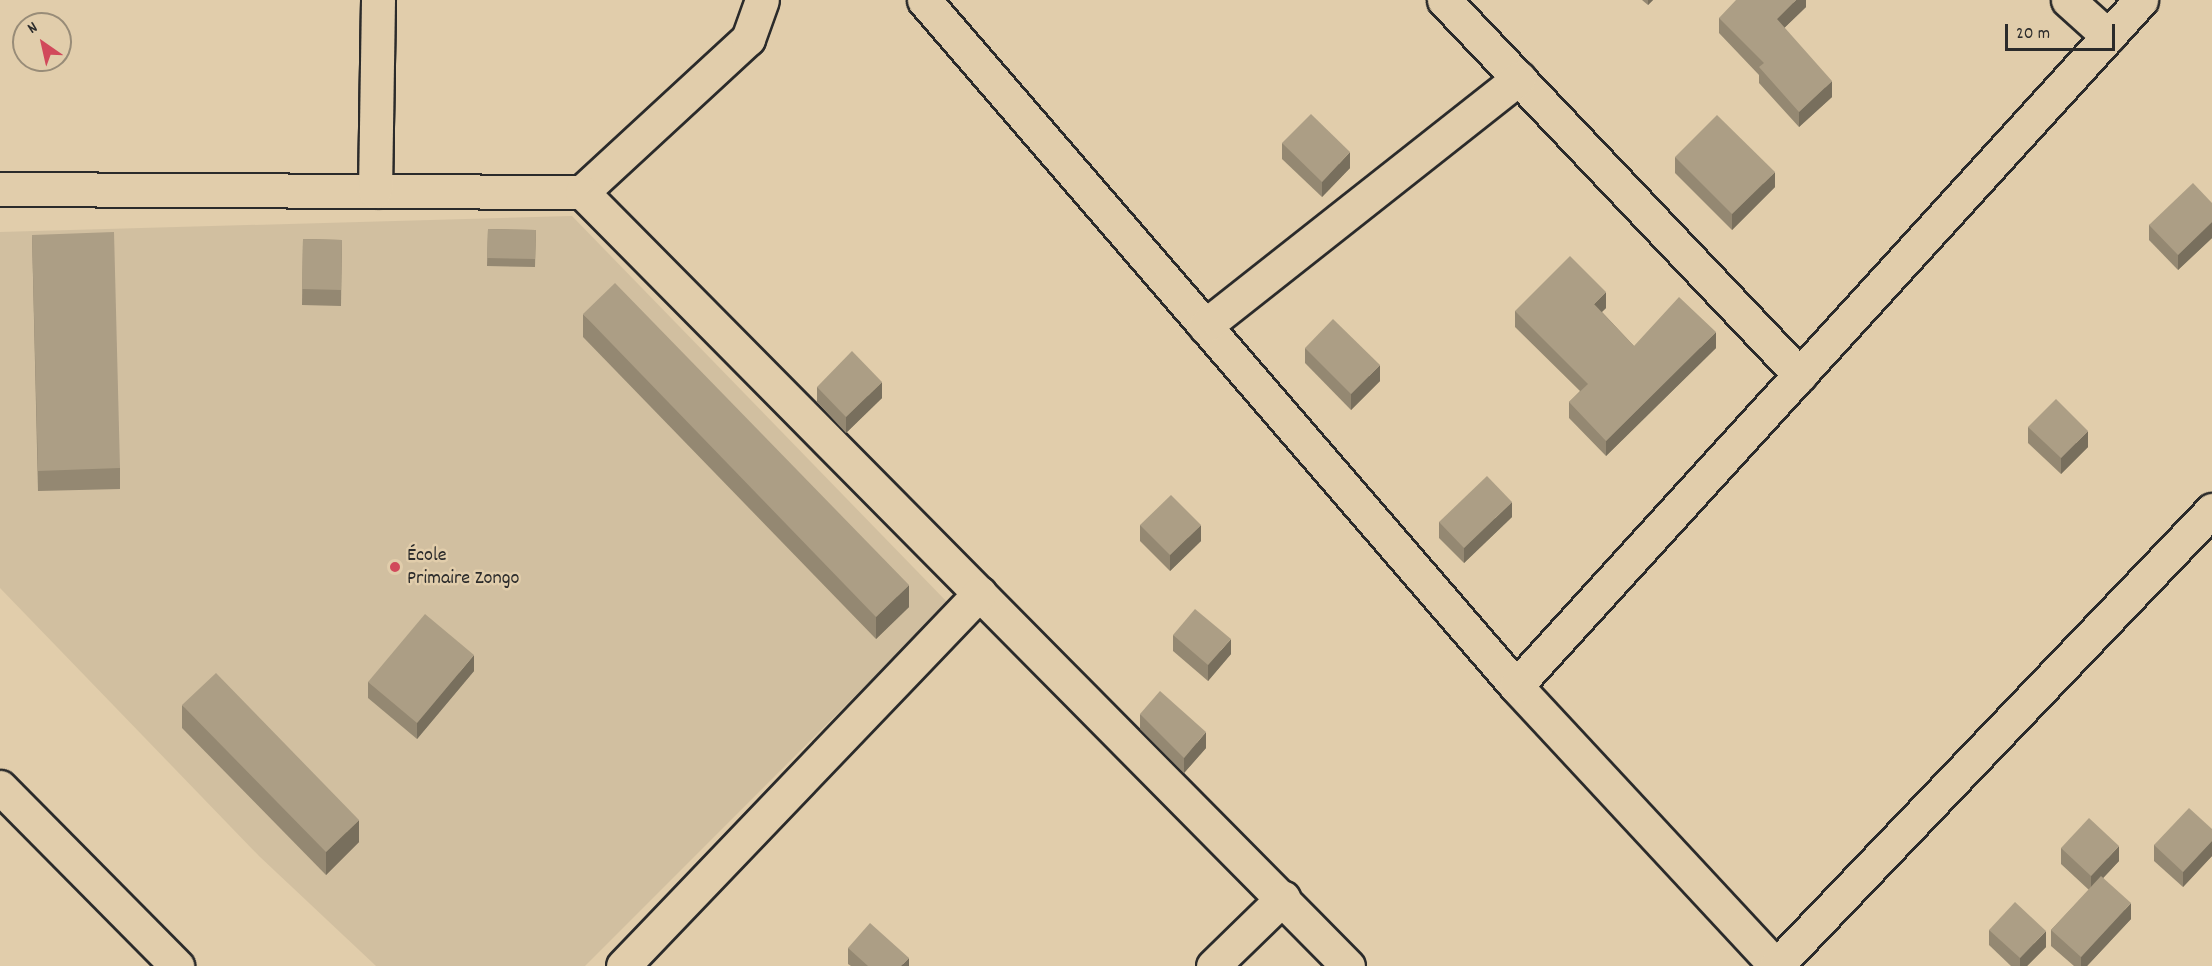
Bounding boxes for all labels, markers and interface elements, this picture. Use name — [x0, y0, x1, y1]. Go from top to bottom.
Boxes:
north arrow — [12, 12, 72, 72]
scale bar — [2008, 12, 2118, 50]
text: N — [23, 17, 42, 40]
text: 20 m — [2016, 22, 2050, 47]
place label: École Primaire Zongo — [407, 544, 519, 591]
marker: École Primaire Zongo — [388, 560, 402, 574]

